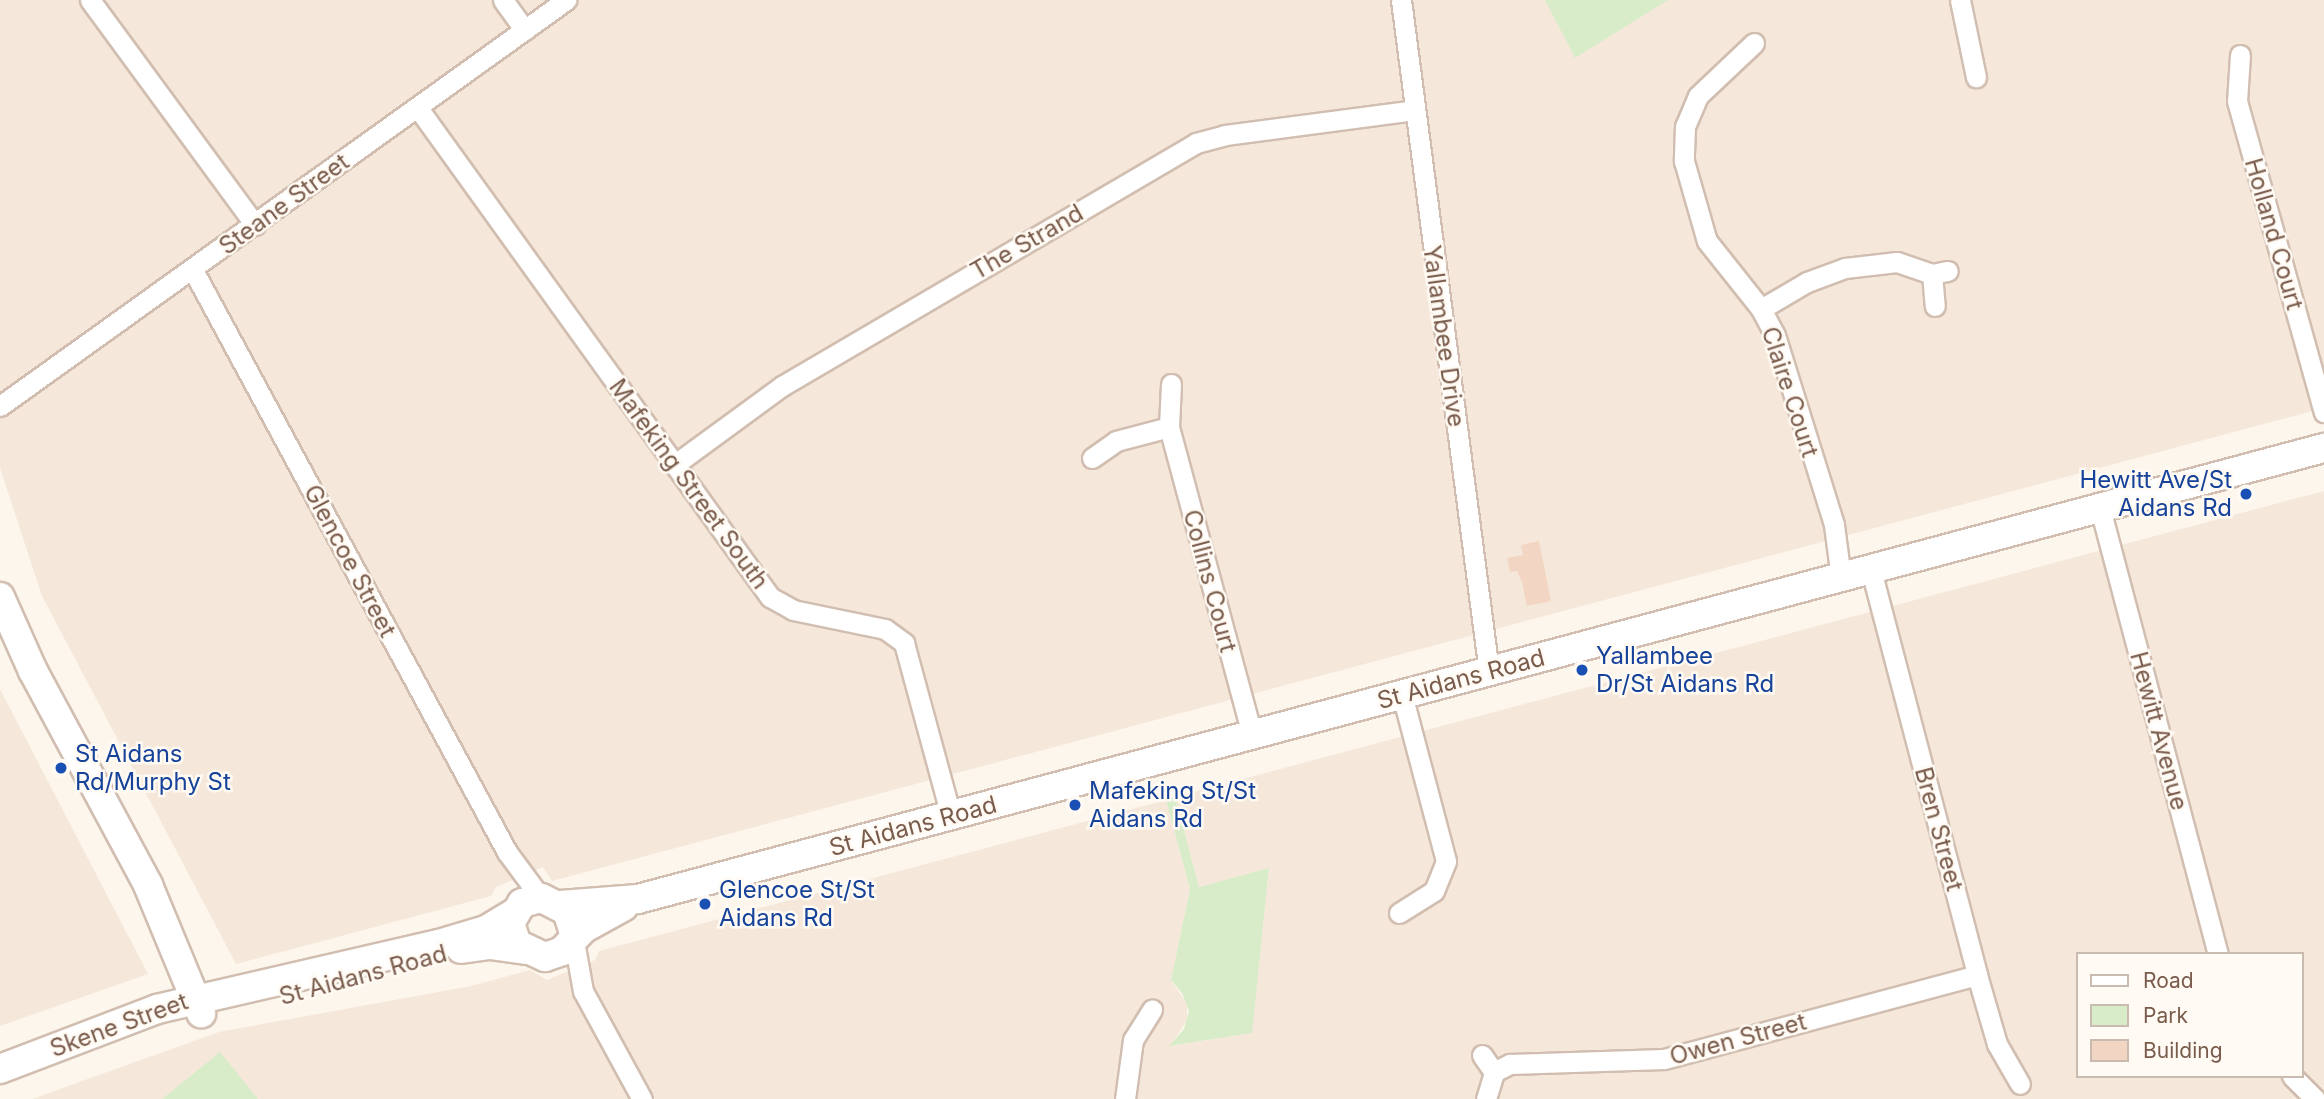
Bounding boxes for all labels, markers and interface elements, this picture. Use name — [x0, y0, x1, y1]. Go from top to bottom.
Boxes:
street label: Steane Street — [213, 147, 355, 261]
street label: Holland Court — [2239, 155, 2309, 313]
street label: The Strand — [966, 198, 1088, 286]
street label: Yallambee Drive — [1417, 243, 1471, 429]
street label: Claire Court — [1755, 323, 1825, 461]
street label: Mafeking Street South — [603, 373, 775, 595]
place label: Hewitt Ave/St Aidans Rd — [2079, 466, 2232, 522]
street label: Glencoe Street — [298, 480, 402, 642]
marker: Hewitt Ave/St Aidans Rd — [2238, 486, 2254, 502]
street label: Collins Court — [1177, 507, 1243, 655]
place label: Yallambee Dr/St Aidans Rd — [1596, 642, 1774, 698]
street label: St Aidans Road — [1374, 643, 1548, 715]
street label: Hewitt Avenue — [2124, 649, 2194, 813]
marker: Yallambee Dr/St Aidans Rd — [1574, 662, 1590, 678]
place label: St Aidans Rd/Murphy St — [75, 740, 231, 796]
marker: St Aidans Rd/Murphy St — [53, 760, 69, 776]
street label: Bren Street — [1909, 764, 1969, 894]
place label: Mafeking St/St Aidans Rd — [1089, 777, 1256, 833]
street label: St Aidans Road — [826, 790, 1000, 862]
marker: Mafeking St/St Aidans Rd — [1067, 797, 1083, 813]
place label: Glencoe St/St Aidans Rd — [719, 876, 875, 932]
marker: Glencoe St/St Aidans Rd — [697, 896, 713, 912]
street label: St Aidans Road — [276, 939, 450, 1011]
legend — [2076, 952, 2303, 1078]
text: Road — [2143, 968, 2194, 993]
street label: Skene Street — [46, 987, 192, 1063]
text: Park — [2143, 1003, 2188, 1028]
street label: Owen Street — [1667, 1007, 1809, 1071]
text: Building — [2143, 1038, 2223, 1063]

